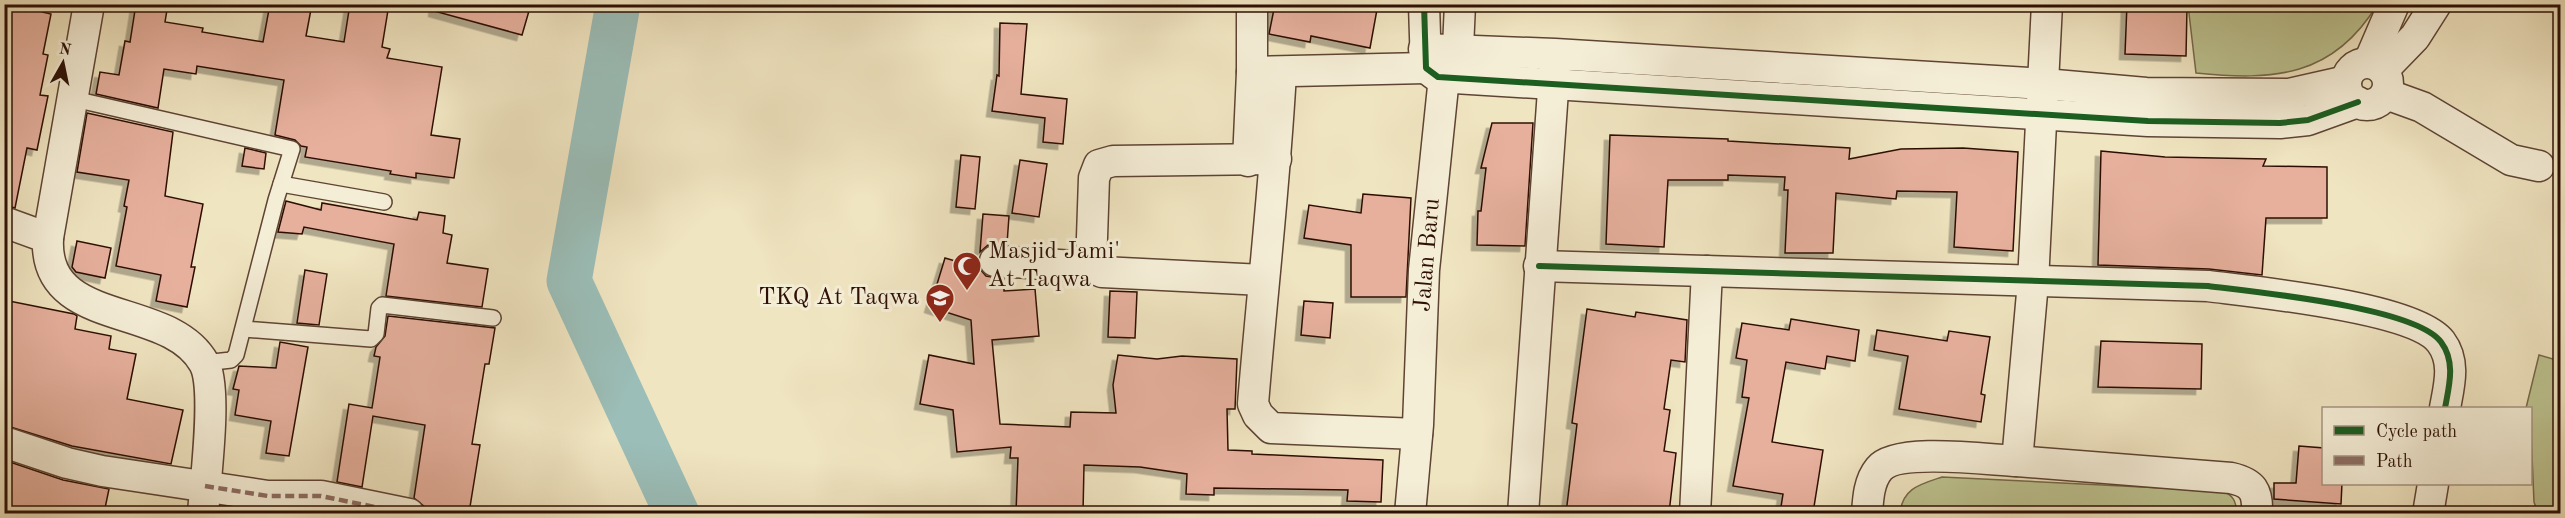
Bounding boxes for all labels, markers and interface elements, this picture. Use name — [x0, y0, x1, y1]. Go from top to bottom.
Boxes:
north arrow — [33, 33, 93, 93]
text: N — [58, 41, 73, 59]
street label: Jalan Baru — [1411, 197, 1445, 313]
place label: Masjid Jami' At Taqwa — [988, 240, 1120, 292]
mosque icon: Masjid Jami' At Taqwa — [951, 250, 983, 292]
school or university icon: TKQ At Taqwa — [924, 282, 956, 324]
place label: TKQ At Taqwa — [758, 286, 919, 310]
legend — [2322, 407, 2532, 485]
text: Cycle path — [2376, 423, 2457, 441]
text: Path — [2376, 453, 2413, 471]

